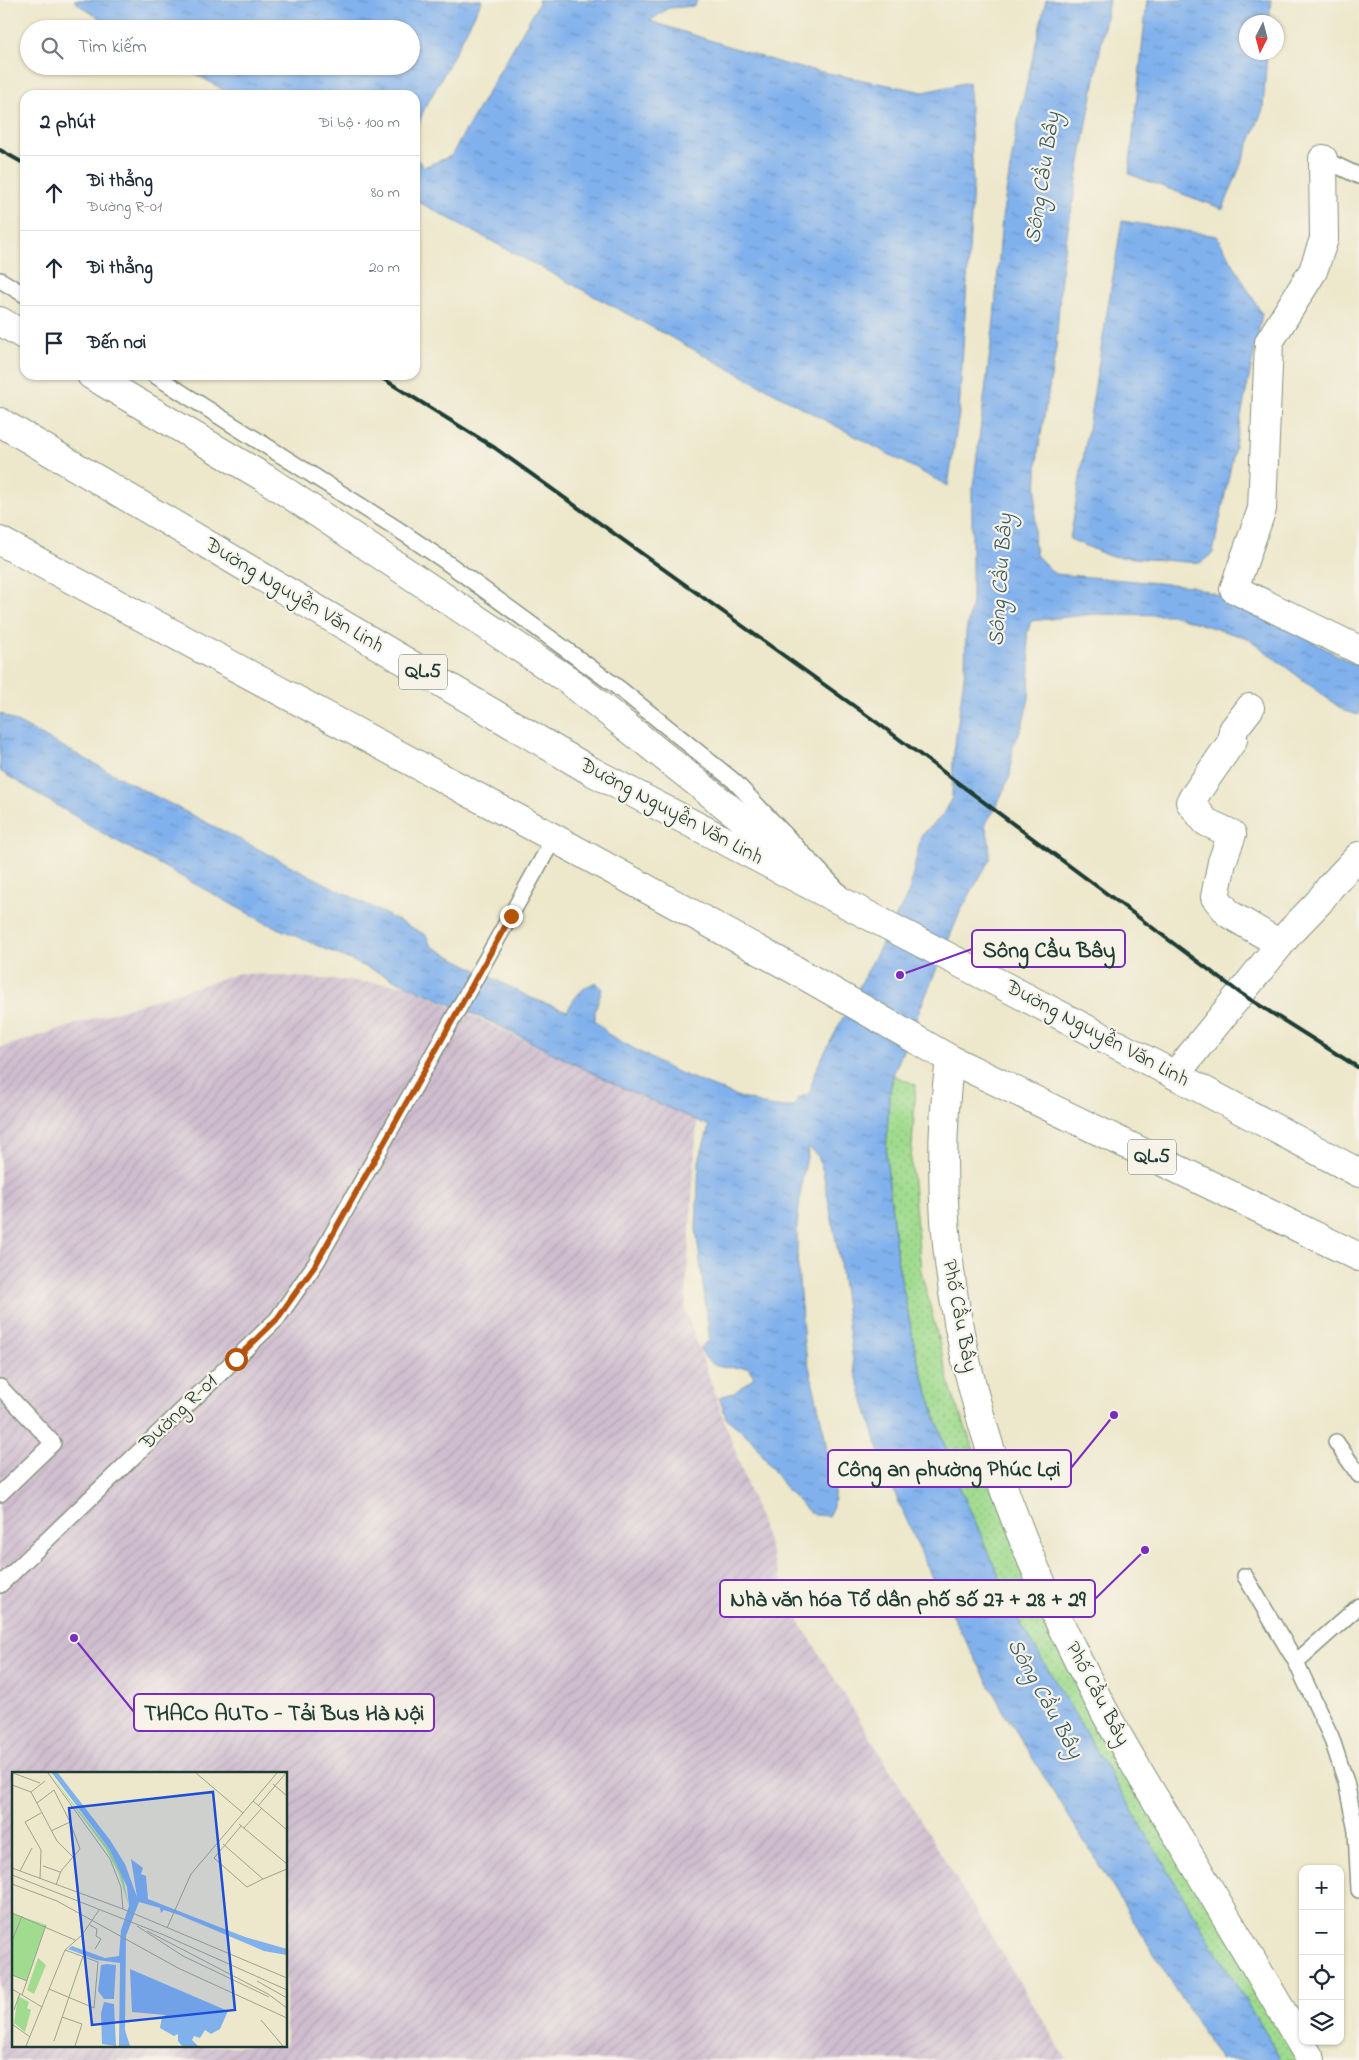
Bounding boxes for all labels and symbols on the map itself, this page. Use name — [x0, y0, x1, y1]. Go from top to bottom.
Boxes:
north arrow — [1239, 15, 1284, 60]
water label: Sông Cầu Bây — [1018, 109, 1070, 246]
water label: Sông Cầu Bây — [981, 512, 1023, 647]
street label: Đường Nguyễn Văn Linh — [197, 530, 389, 663]
road number: QL.5 — [399, 654, 447, 690]
street label: Đường Nguyễn Văn Linh — [572, 750, 768, 875]
route end — [500, 905, 523, 928]
callout: Sông Cầu Bây — [972, 930, 1125, 967]
text: Sông Cầu Bây — [983, 936, 1115, 969]
street label: Đường Nguyễn Văn Linh — [998, 972, 1194, 1097]
road number: QL.5 — [1128, 1140, 1176, 1174]
street label: Phố Cầu Bây — [931, 1257, 985, 1375]
route start — [225, 1348, 248, 1371]
street label: Đường R-01 — [132, 1368, 226, 1460]
callout: Công an phường Phúc Lợi — [828, 1450, 1071, 1487]
text: Công an phường Phúc Lợi — [837, 1455, 1061, 1488]
callout: Nhà văn hóa Tổ dân phố số 27 + 28 + 29 — [720, 1580, 1095, 1617]
text: Nhà văn hóa Tổ dân phố số 27 + 28 + 29 — [730, 1585, 1086, 1617]
water label: Sông Cầu Bây — [998, 1633, 1091, 1765]
street label: Phố Cầu Bây — [1055, 1637, 1137, 1752]
callout: THACO AUTO - Tải Bus Hà Nội — [134, 1694, 434, 1731]
text: THACO AUTO - Tải Bus Hà Nội — [144, 1699, 424, 1731]
inset map — [12, 1772, 288, 2048]

